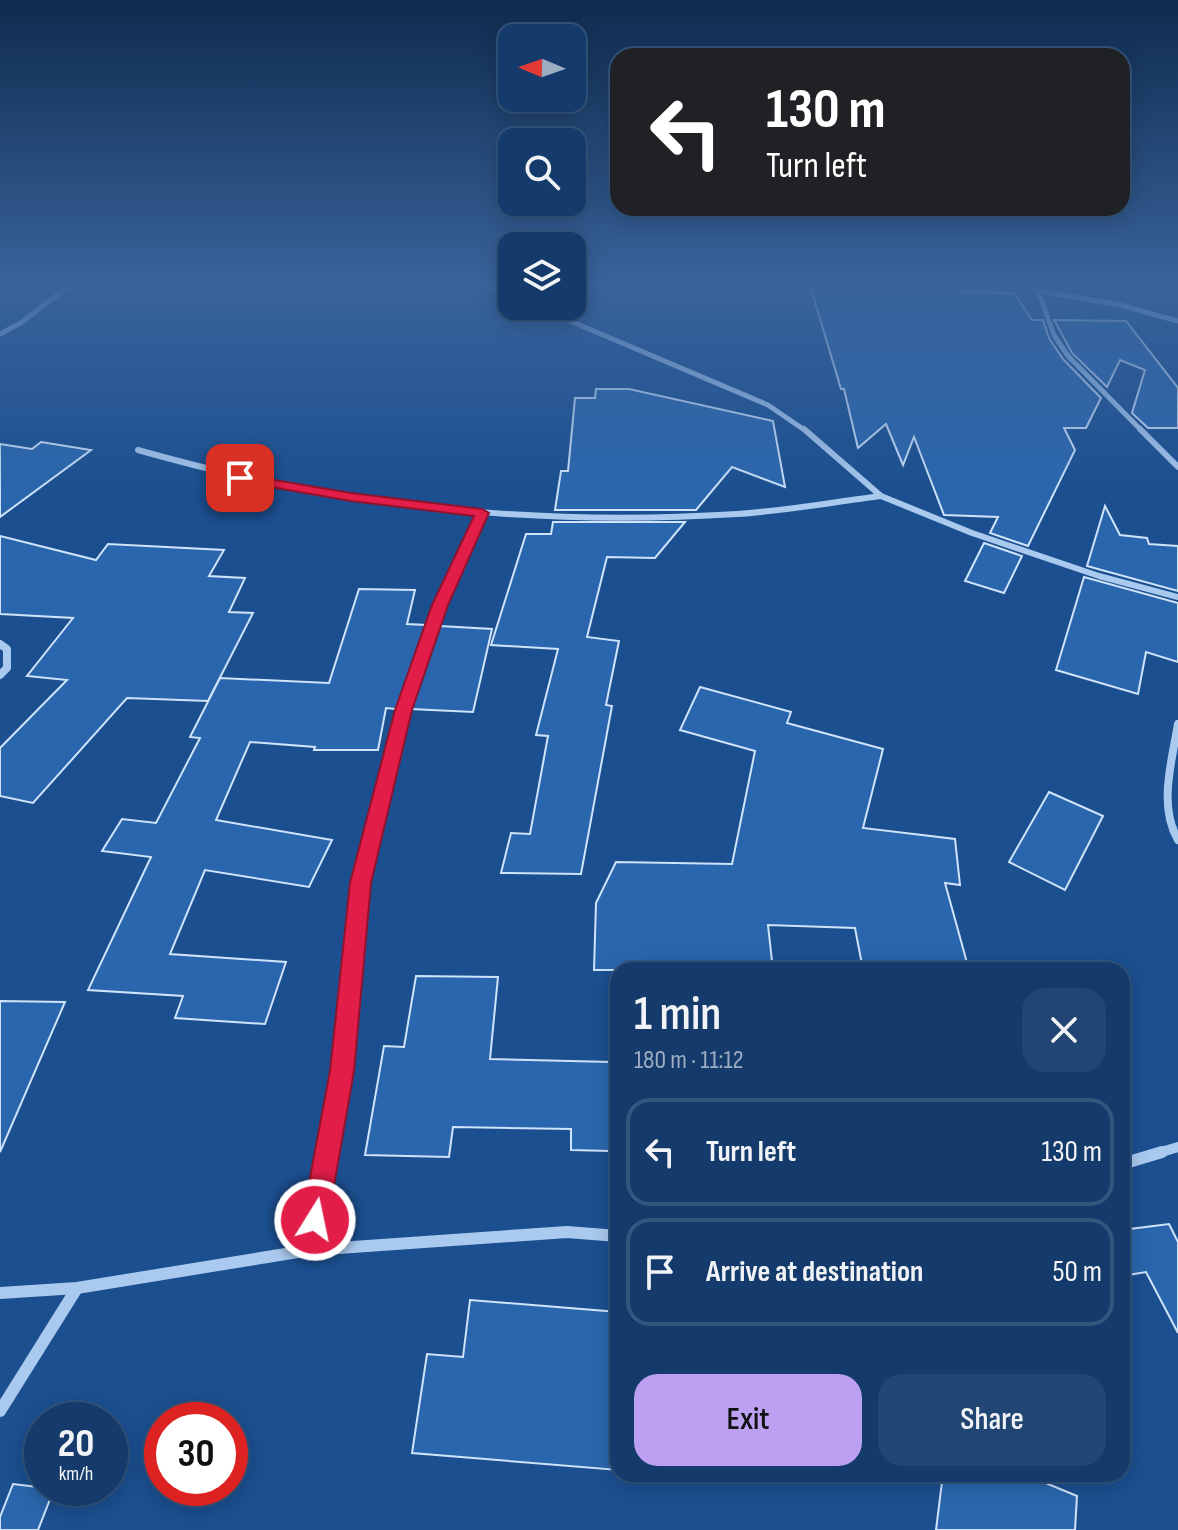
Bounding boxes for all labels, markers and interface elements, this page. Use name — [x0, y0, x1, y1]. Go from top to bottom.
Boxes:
north arrow — [498, 24, 586, 112]
map controls — [498, 24, 586, 320]
text: 130 m — [766, 77, 886, 144]
icon: left — [634, 80, 738, 184]
button: search — [498, 128, 586, 216]
text: Turn left — [766, 145, 867, 188]
button: layers — [498, 232, 586, 320]
pin — [206, 444, 274, 512]
icon: arrive — [218, 456, 262, 500]
text: 1 min — [634, 986, 721, 1043]
button: close — [1022, 988, 1106, 1072]
text: 180 m · 11:12 — [634, 1045, 744, 1076]
icon: left — [638, 1130, 682, 1174]
text: Turn left — [706, 1134, 796, 1170]
text: 130 m — [1042, 1134, 1102, 1170]
position arrow — [273, 1178, 357, 1262]
icon: arrive — [638, 1250, 682, 1294]
text: Arrive at destination — [706, 1254, 923, 1290]
text: 50 m — [1053, 1254, 1102, 1290]
button: Exit — [634, 1374, 862, 1466]
button: Share — [878, 1374, 1106, 1466]
speed limit sign: 30 — [144, 1402, 248, 1506]
text: 20 — [58, 1420, 94, 1468]
text: km/h — [59, 1462, 93, 1486]

